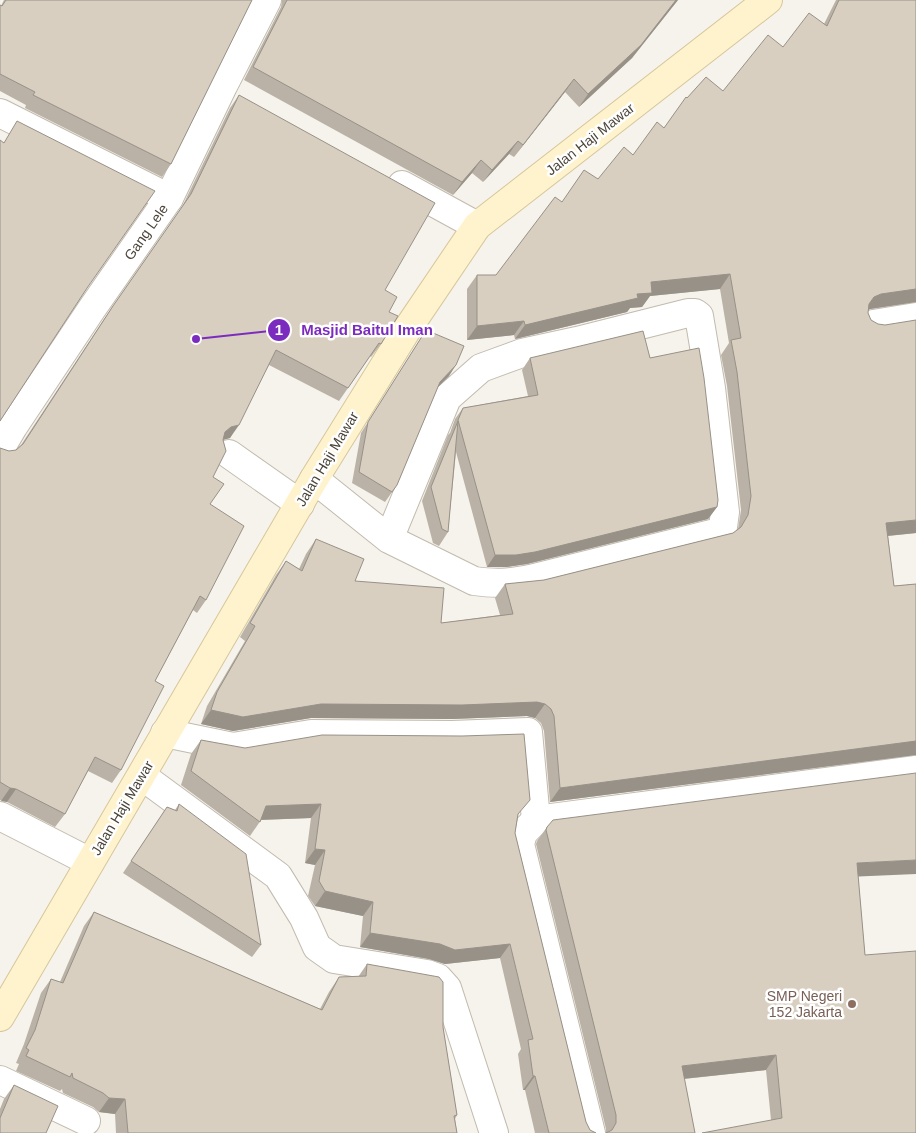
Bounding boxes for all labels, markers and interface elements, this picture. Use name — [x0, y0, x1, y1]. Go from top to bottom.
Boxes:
street label: Jalan Haji Mawar — [543, 99, 637, 178]
street label: Gang Lele — [121, 201, 171, 263]
callout: Masjid Baitul Iman — [266, 315, 443, 345]
text: 1 — [275, 321, 283, 338]
text: Masjid Baitul Iman — [301, 321, 433, 338]
street label: Jalan Haji Mawar — [292, 409, 362, 509]
street label: Jalan Haji Mawar — [87, 758, 157, 858]
place label: SMP Negeri 152 Jakarta — [767, 988, 842, 1020]
marker: SMP Negeri 152 Jakarta — [846, 998, 858, 1010]

